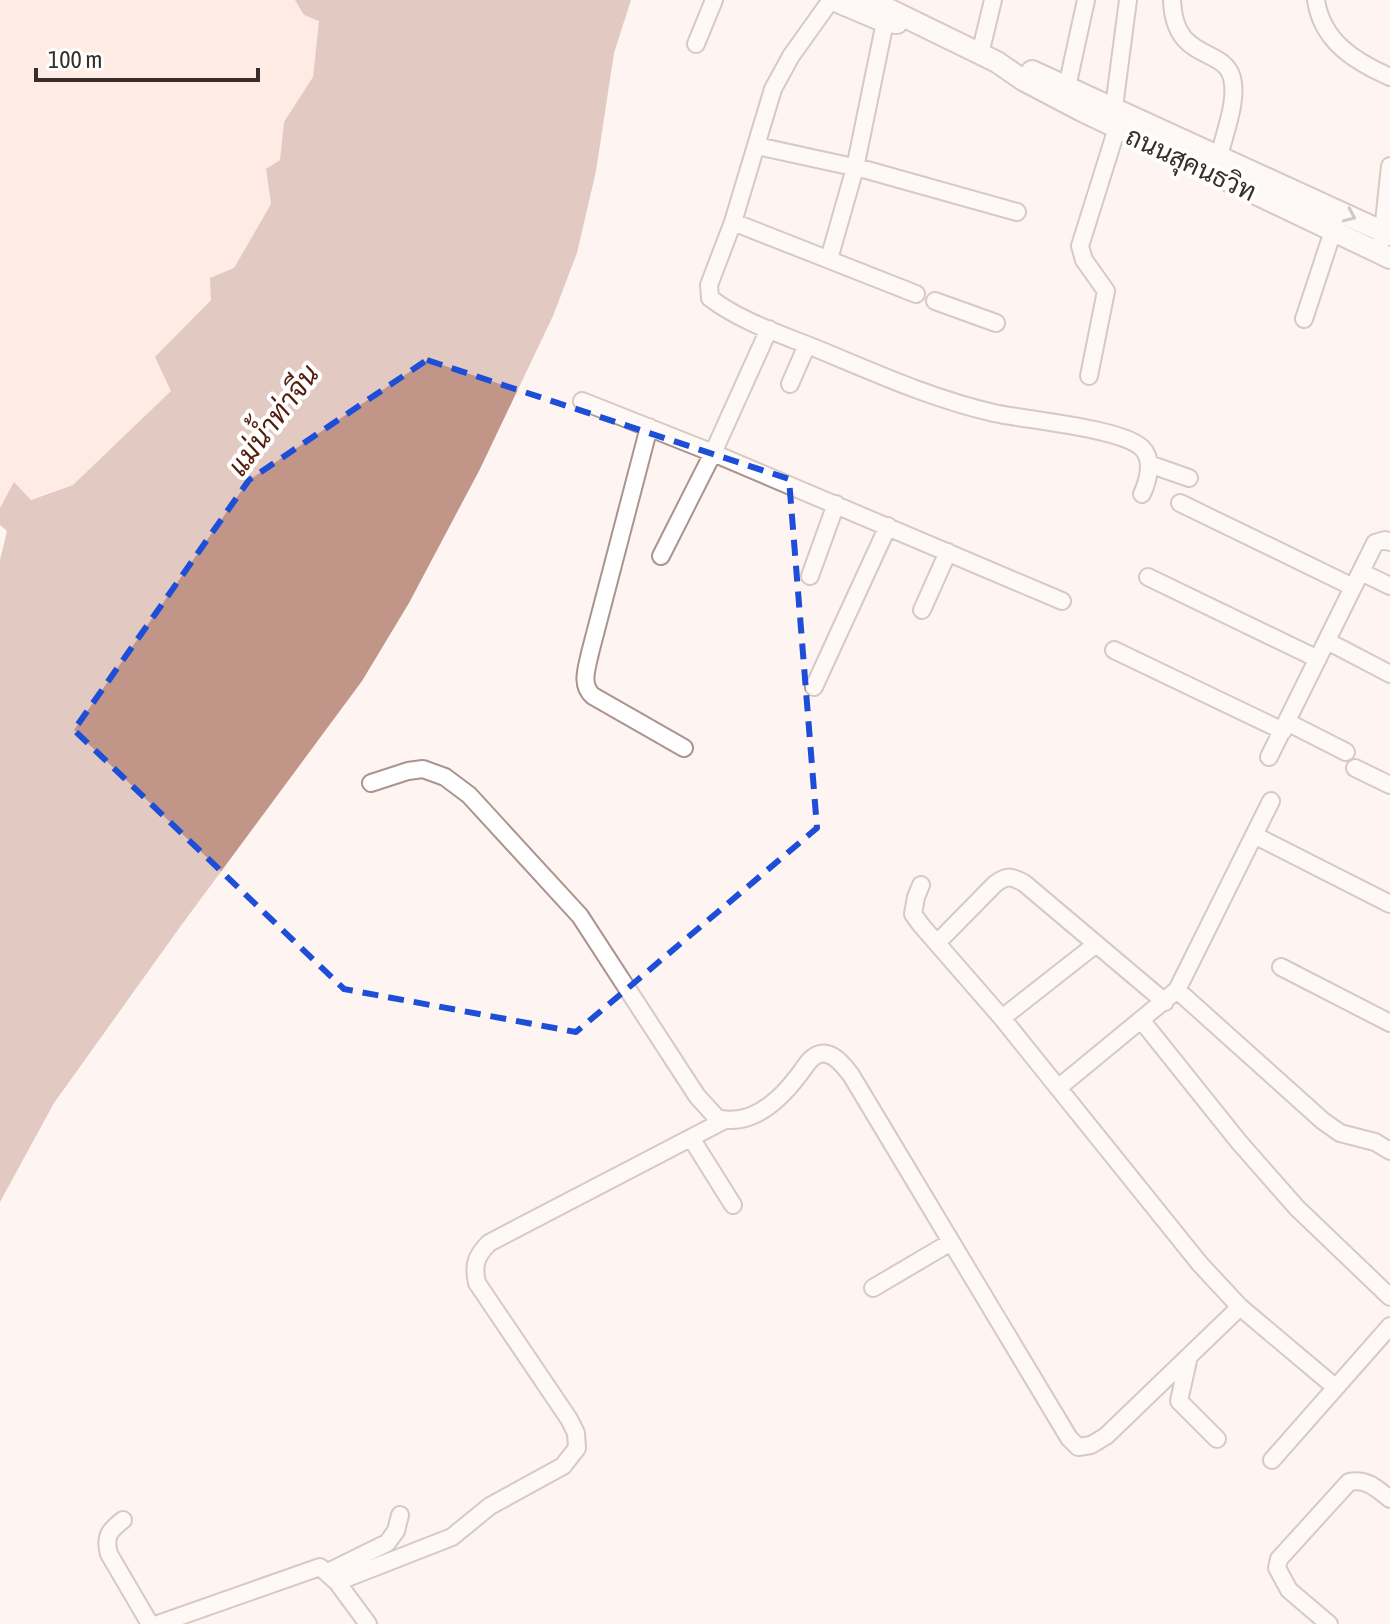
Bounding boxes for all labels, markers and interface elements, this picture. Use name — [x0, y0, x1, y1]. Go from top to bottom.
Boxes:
scale bar — [36, 32, 258, 82]
text: 100 m — [48, 46, 102, 73]
street label: ถนนสุคนธวิท — [1120, 121, 1261, 210]
one-way arrow — [1342, 206, 1356, 222]
water label: แม่น้ำท่าจีน — [215, 353, 325, 482]

